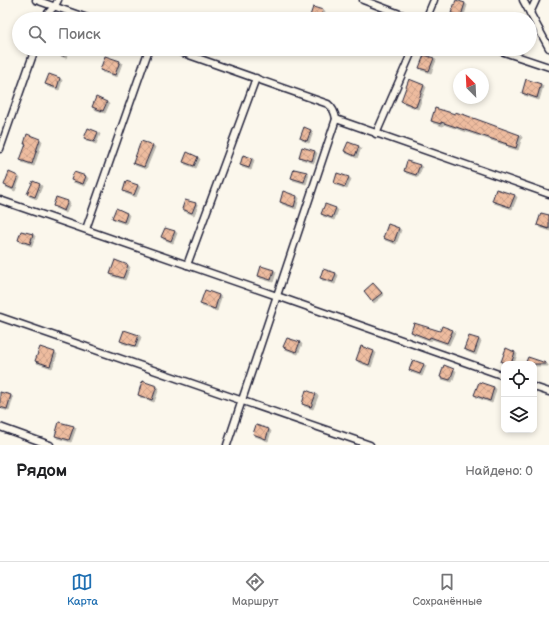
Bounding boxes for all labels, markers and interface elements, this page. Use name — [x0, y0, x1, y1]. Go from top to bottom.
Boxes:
search box — [12, 12, 537, 56]
icon: search — [26, 23, 48, 45]
text: Поиск — [58, 25, 101, 44]
north arrow — [453, 68, 489, 104]
map controls — [501, 361, 537, 433]
button: locate — [501, 361, 537, 397]
button: layers — [501, 397, 537, 433]
text: Рядом — [16, 461, 67, 481]
text: Найдено: 0 — [465, 463, 533, 479]
tab: Карта — [67, 571, 98, 608]
tab: Маршрут — [232, 571, 279, 608]
tab: Сохранённые — [413, 571, 482, 608]

